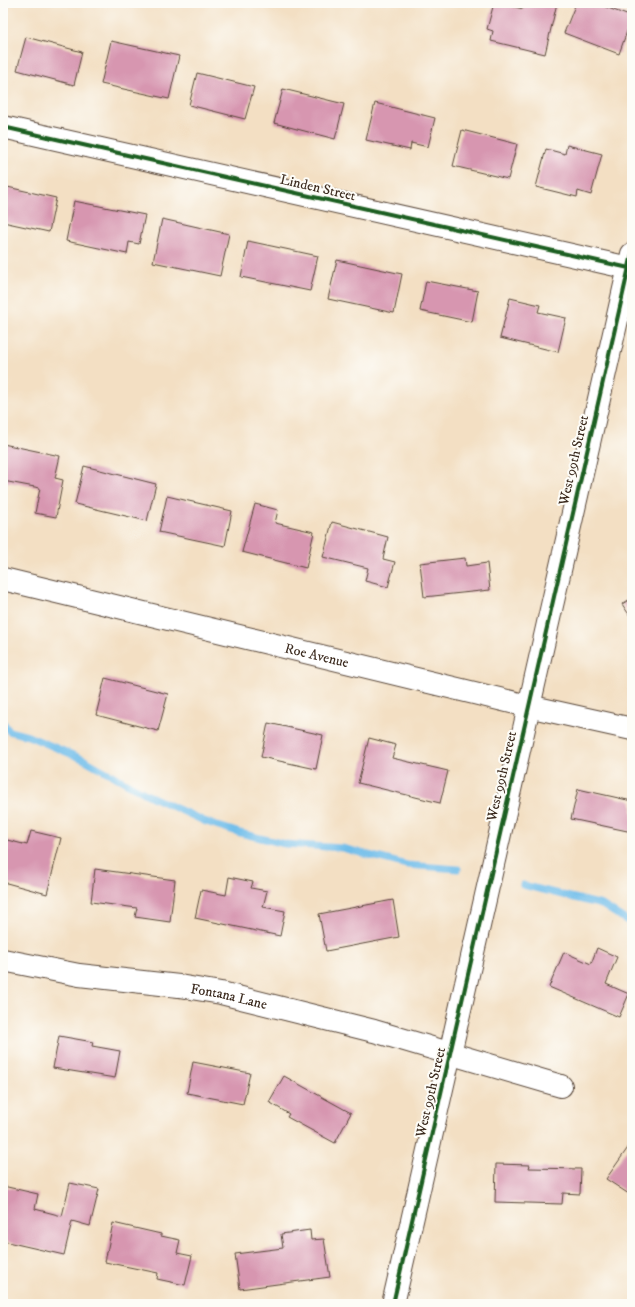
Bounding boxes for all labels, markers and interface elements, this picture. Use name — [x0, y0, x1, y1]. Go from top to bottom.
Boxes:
street label: Linden Street — [278, 171, 358, 206]
street label: West 99th Street — [555, 413, 593, 508]
street label: Roe Avenue — [283, 639, 351, 672]
street label: West 99th Street — [483, 729, 521, 824]
street label: Fontana Lane — [189, 980, 269, 1014]
street label: West 99th Street — [412, 1045, 450, 1140]

